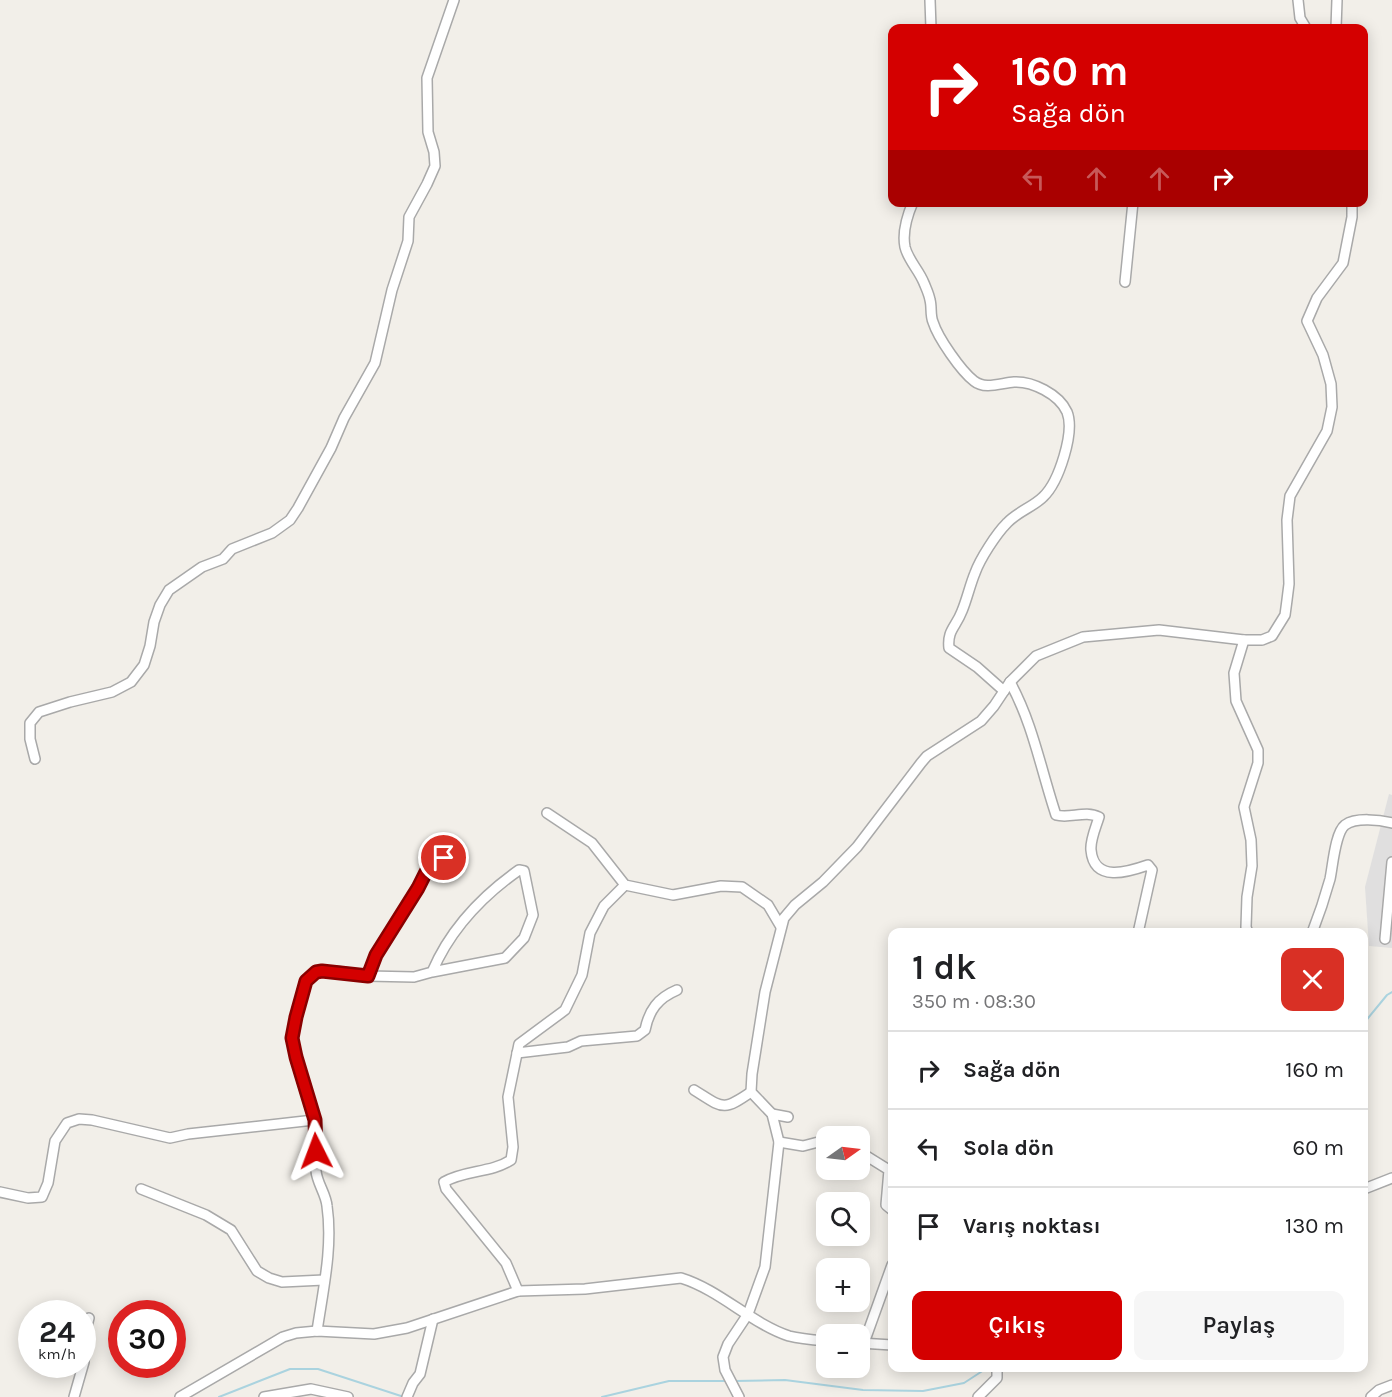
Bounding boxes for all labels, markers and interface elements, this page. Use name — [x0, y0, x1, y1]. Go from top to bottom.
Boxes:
text: 160 m — [1011, 46, 1129, 96]
icon: right — [912, 48, 990, 126]
text: Sağa dön — [1011, 97, 1126, 129]
icon: left — [1017, 162, 1050, 195]
icon: ahead — [1080, 162, 1113, 195]
icon: ahead — [1143, 162, 1176, 195]
icon: right — [1206, 162, 1239, 195]
pin — [418, 832, 469, 883]
icon: arrive — [427, 841, 460, 874]
text: 1 dk — [912, 946, 976, 988]
button: close — [1281, 948, 1344, 1011]
text: 350 m · 08:30 — [912, 990, 1036, 1013]
icon: right — [912, 1054, 945, 1087]
text: Sağa dön — [963, 1057, 1061, 1083]
text: 160 m — [1285, 1057, 1344, 1083]
position arrow — [284, 1119, 348, 1183]
north arrow — [816, 1126, 870, 1180]
map controls — [816, 1126, 870, 1378]
icon: left — [912, 1132, 945, 1165]
text: Sola dön — [963, 1135, 1054, 1161]
text: 60 m — [1293, 1135, 1344, 1161]
button: search — [816, 1192, 870, 1246]
icon: arrive — [912, 1210, 945, 1243]
text: Varış noktası — [963, 1213, 1101, 1239]
text: 130 m — [1285, 1213, 1344, 1239]
button: + — [816, 1258, 870, 1312]
button: Çıkış — [912, 1291, 1122, 1360]
button: Paylaş — [1134, 1291, 1344, 1360]
speed limit sign: 30 — [108, 1300, 186, 1378]
text: 24 — [39, 1314, 75, 1350]
button: − — [816, 1324, 870, 1378]
text: km/h — [38, 1345, 76, 1363]

